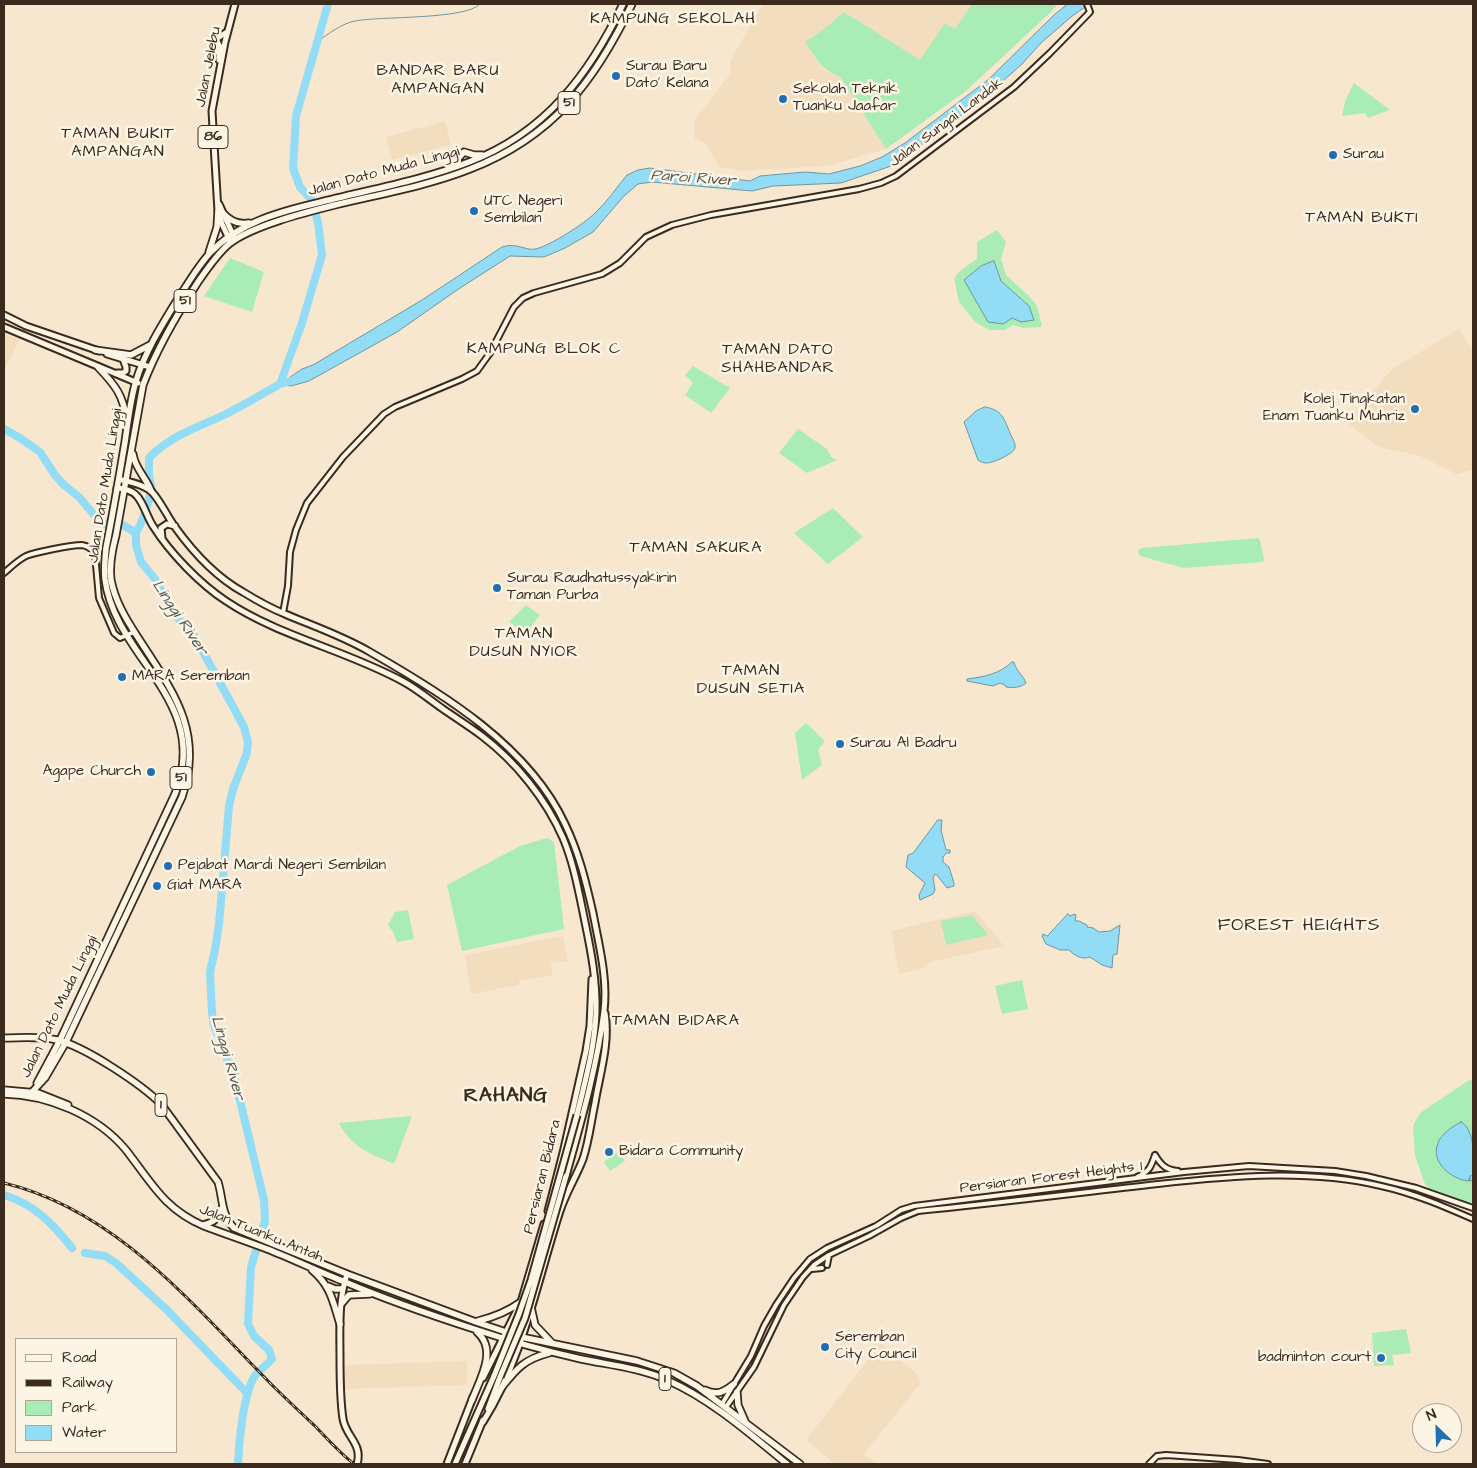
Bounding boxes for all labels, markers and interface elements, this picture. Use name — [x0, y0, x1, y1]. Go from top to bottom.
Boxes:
district label: KAMPUNG SEKOLAH — [588, 10, 758, 30]
street label: Jalan Jelebu — [192, 25, 226, 109]
place label: Surau Baru Dato' Kelana — [626, 58, 709, 93]
district label: BANDAR BARU AMPANGAN — [375, 62, 501, 100]
marker: Surau Baru Dato' Kelana — [610, 70, 622, 82]
street label: Jalan Sungai Landak — [887, 74, 1007, 172]
place label: Sekolah Teknik Tuanku Jaafar — [793, 81, 897, 116]
road number: 51 — [558, 92, 580, 115]
marker: Sekolah Teknik Tuanku Jaafar — [777, 93, 789, 105]
district label: TAMAN BUKIT AMPANGAN — [60, 125, 176, 163]
road number: 86 — [198, 125, 228, 148]
street label: Jalan Dato Muda Linggi — [306, 143, 462, 201]
place label: Surau — [1343, 146, 1384, 164]
marker: Surau — [1327, 149, 1339, 161]
water label: Paroi River — [650, 166, 736, 192]
place label: UTC Negeri Sembilan — [484, 193, 562, 228]
marker: UTC Negeri Sembilan — [468, 205, 480, 217]
district label: TAMAN BUKTI — [1304, 209, 1420, 229]
road number: 51 — [174, 290, 196, 312]
district label: KAMPUNG BLOK C — [465, 340, 623, 360]
district label: TAMAN DATO SHAHBANDAR — [720, 341, 836, 379]
place label: Kolej Tingkatan Enam Tuanku Muhriz — [1263, 391, 1405, 426]
marker: Kolej Tingkatan Enam Tuanku Muhriz — [1409, 403, 1421, 415]
street label: Jalan Dato Muda Linggi — [85, 407, 127, 565]
district label: TAMAN SAKURA — [628, 539, 764, 559]
place label: Surau Raudhatussyakirin Taman Purba — [507, 570, 677, 605]
water label: Linggi River — [147, 577, 211, 659]
marker: Surau Raudhatussyakirin Taman Purba — [491, 582, 503, 594]
district label: TAMAN DUSUN NYIOR — [468, 625, 580, 663]
district label: TAMAN DUSUN SETIA — [695, 662, 807, 700]
place label: MARA Seremban — [132, 668, 250, 686]
marker: MARA Seremban — [116, 671, 128, 683]
place label: Surau Al Badru — [850, 735, 957, 753]
marker: Surau Al Badru — [834, 738, 846, 750]
place label: Agape Church — [43, 763, 141, 781]
marker: Agape Church — [145, 766, 157, 778]
road number: 51 — [170, 766, 192, 790]
place label: Pejabat Mardi Negeri Sembilan — [178, 857, 386, 875]
marker: Pejabat Mardi Negeri Sembilan — [162, 860, 174, 872]
place label: Giat MARA — [167, 877, 242, 895]
marker: Giat MARA — [151, 880, 163, 892]
district label: FOREST HEIGHTS — [1216, 915, 1382, 937]
street label: Jalan Dato Muda Linggi — [18, 933, 102, 1081]
district label: TAMAN BIDARA — [610, 1012, 742, 1032]
water label: Linggi River — [206, 1014, 248, 1102]
district label: RAHANG — [463, 1085, 549, 1109]
road number: 1 — [155, 1094, 167, 1116]
street label: Persiaran Bidara — [520, 1118, 566, 1236]
place label: Bidara Community — [619, 1143, 743, 1161]
marker: Bidara Community — [603, 1146, 615, 1158]
street label: Persiaran Forest Heights 1 — [959, 1158, 1143, 1198]
street label: Jalan Tuanku Antah — [196, 1201, 326, 1267]
place label: Seremban City Council — [835, 1329, 916, 1364]
legend — [15, 1338, 178, 1453]
marker: Seremban City Council — [819, 1341, 831, 1353]
text: Road — [62, 1347, 96, 1368]
place label: badminton court — [1258, 1349, 1371, 1367]
marker: badminton court — [1375, 1352, 1387, 1364]
road number: 1 — [659, 1368, 671, 1390]
text: Railway — [62, 1372, 113, 1393]
text: Park — [62, 1397, 97, 1418]
north arrow — [1412, 1403, 1462, 1453]
text: N — [1423, 1404, 1439, 1426]
text: Water — [62, 1422, 106, 1443]

